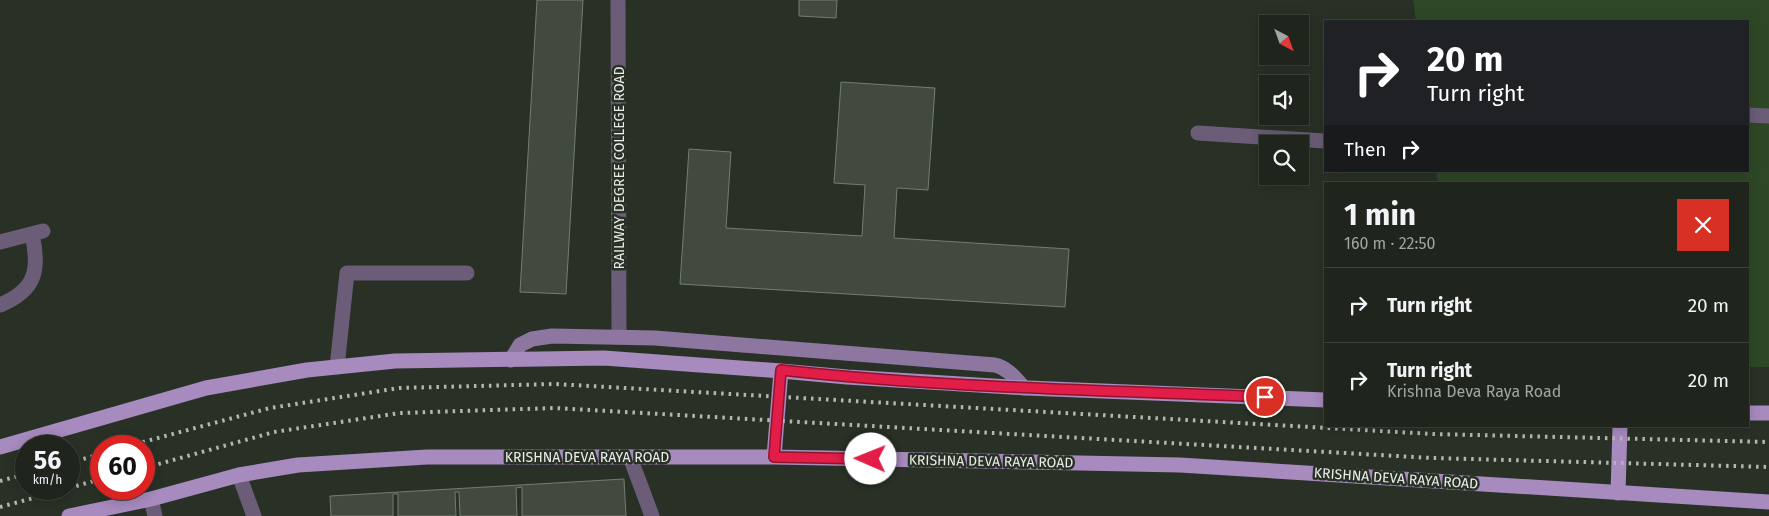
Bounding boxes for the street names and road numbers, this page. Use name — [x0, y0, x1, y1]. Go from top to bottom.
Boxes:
street label: RAILWAY DEGREE COLLEGE ROAD — [611, 66, 628, 270]
street label: KRISHNA DEVA RAYA ROAD — [505, 449, 669, 466]
street label: KRISHNA DEVA RAYA ROAD — [909, 452, 1073, 471]
street label: KRISHNA DEVA RAYA ROAD — [1313, 464, 1479, 493]

